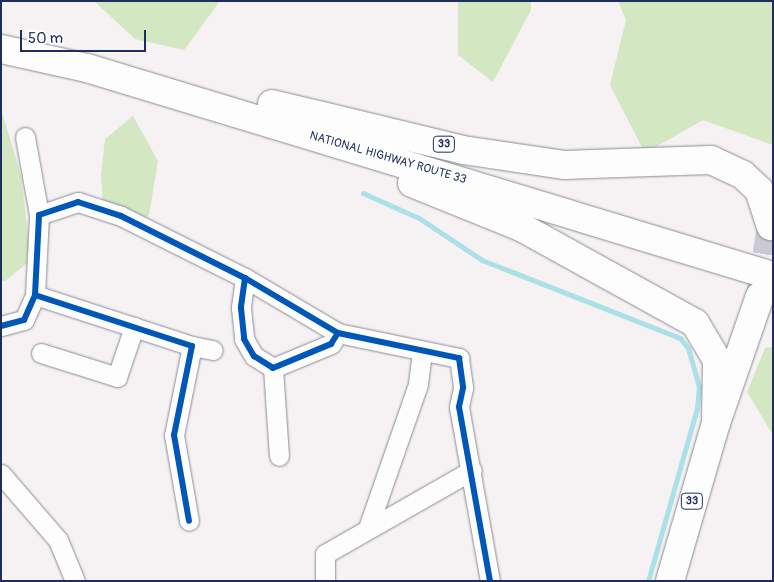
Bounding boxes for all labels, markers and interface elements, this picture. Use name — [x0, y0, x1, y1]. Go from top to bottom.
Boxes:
scale bar — [22, 20, 149, 52]
text: 50 m — [28, 29, 63, 48]
street label: NATIONAL HIGHWAY ROUTE 33 — [308, 129, 468, 187]
road number: 33 — [433, 136, 455, 152]
road number: 33 — [681, 492, 703, 510]

